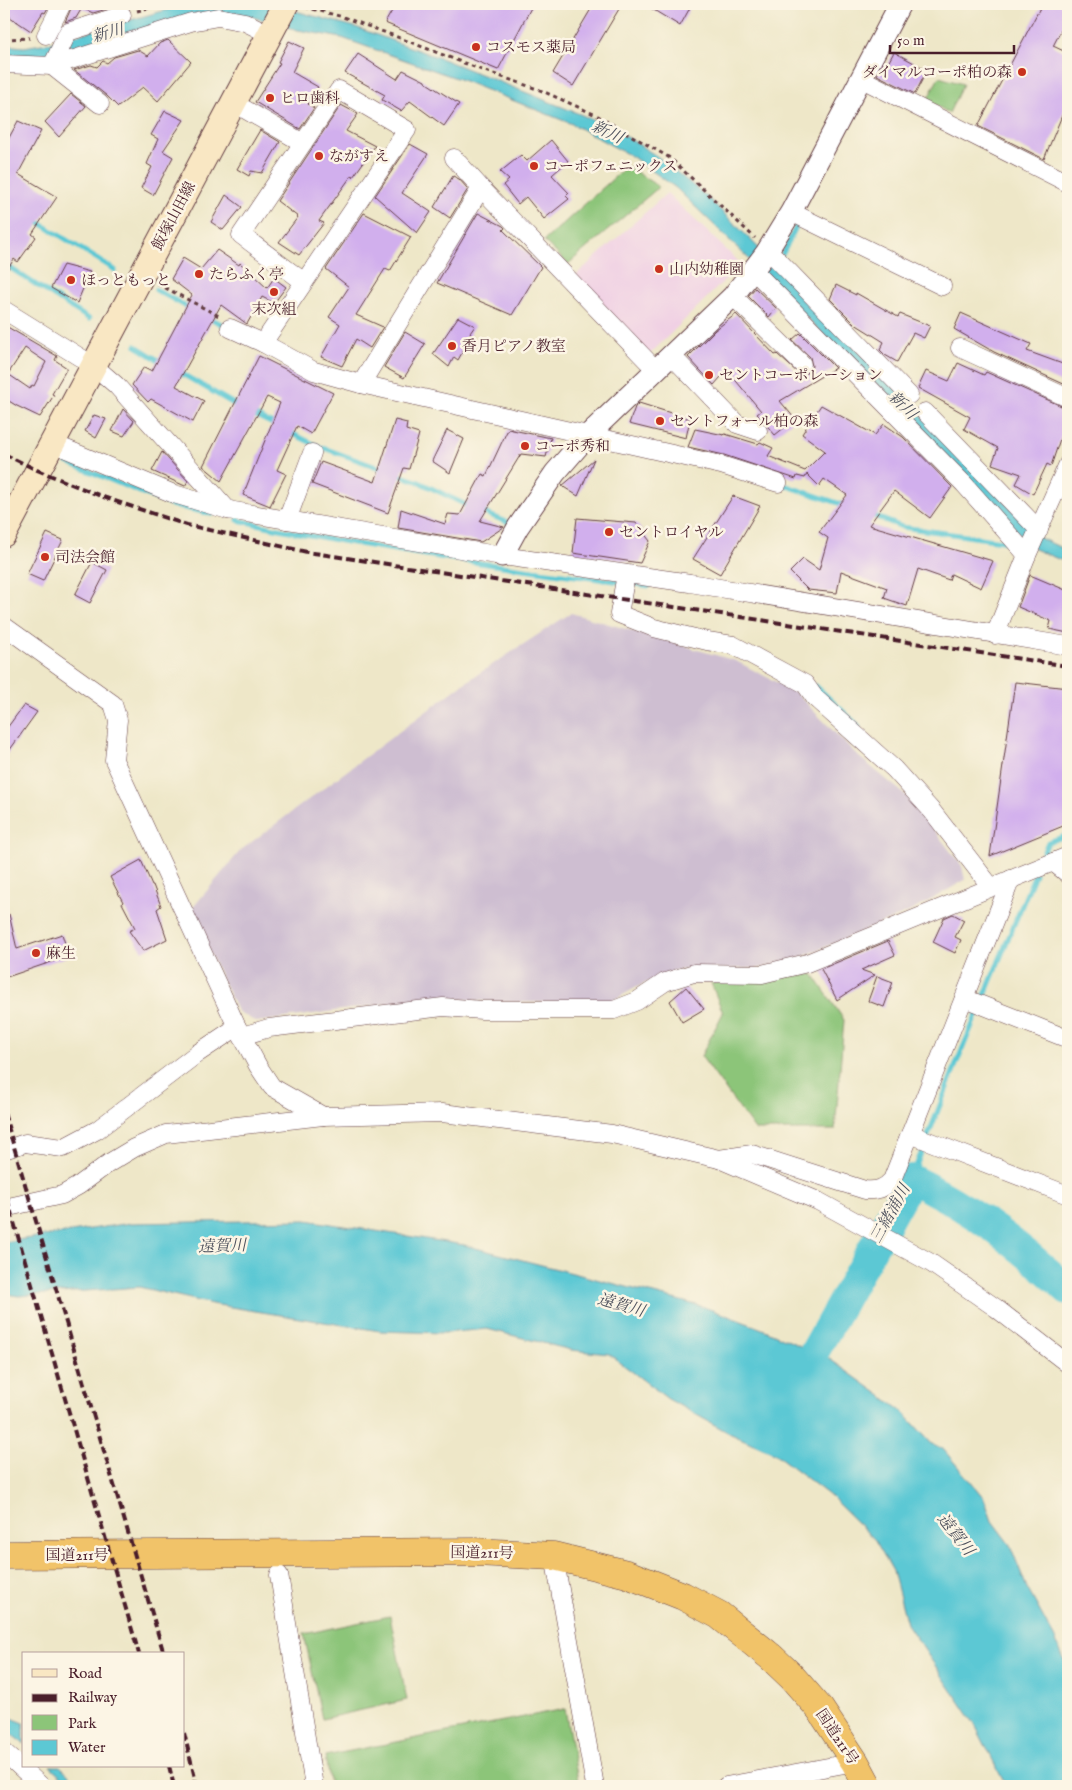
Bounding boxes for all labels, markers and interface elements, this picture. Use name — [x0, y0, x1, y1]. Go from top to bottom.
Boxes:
water label: 新川 — [90, 20, 128, 48]
scale bar — [890, 22, 1013, 54]
text: 50 m — [897, 31, 925, 50]
place label: コスモス薬局 — [486, 38, 576, 57]
marker: コスモス薬局 — [470, 41, 482, 53]
place label: ダイマルコーポ柏の森 — [862, 63, 1012, 82]
marker: ダイマルコーポ柏の森 — [1016, 66, 1028, 78]
place label: ヒロ歯科 — [280, 89, 340, 108]
marker: ヒロ歯科 — [264, 92, 276, 104]
water label: 新川 — [588, 117, 628, 150]
place label: ながすえ — [329, 147, 389, 166]
marker: ながすえ — [313, 150, 325, 162]
place label: コーポフェニックス — [544, 157, 678, 176]
marker: コーポフェニックス — [528, 160, 540, 172]
street label: 飯塚山田線 — [148, 178, 200, 254]
place label: 山内幼稚園 — [669, 260, 744, 279]
marker: 山内幼稚園 — [653, 263, 665, 275]
place label: たらふく亭 — [209, 265, 284, 284]
marker: たらふく亭 — [193, 268, 205, 280]
place label: ほっともっと — [81, 271, 171, 290]
marker: ほっともっと — [65, 274, 77, 286]
marker: 末次組 — [268, 286, 280, 298]
place label: 末次組 — [251, 300, 297, 319]
place label: 香月ピアノ教室 — [462, 337, 566, 356]
marker: 香月ピアノ教室 — [446, 340, 458, 352]
place label: セントコーポレーション — [719, 366, 883, 385]
marker: セントコーポレーション — [703, 369, 715, 381]
water label: 新川 — [884, 388, 922, 426]
place label: セントフォール柏の森 — [670, 412, 819, 431]
marker: セントフォール柏の森 — [654, 415, 666, 427]
place label: コーポ秀和 — [535, 437, 610, 456]
marker: コーポ秀和 — [519, 440, 531, 452]
place label: セントロイヤル — [619, 523, 723, 542]
marker: セントロイヤル — [603, 526, 615, 538]
place label: 司法会館 — [55, 548, 115, 567]
marker: 司法会館 — [39, 551, 51, 563]
place label: 麻生 — [46, 944, 76, 963]
marker: 麻生 — [30, 947, 42, 959]
water label: 三緒浦川 — [867, 1179, 916, 1247]
water label: 遠賀川 — [198, 1236, 248, 1258]
water label: 遠賀川 — [595, 1290, 649, 1323]
water label: 遠賀川 — [932, 1510, 979, 1562]
street label: 国道211号 — [450, 1543, 514, 1563]
street label: 国道211号 — [45, 1546, 109, 1565]
legend — [22, 1652, 185, 1768]
text: Road — [68, 1664, 103, 1683]
text: Railway — [68, 1688, 118, 1707]
street label: 国道211号 — [811, 1705, 863, 1769]
text: Park — [68, 1714, 98, 1733]
text: Water — [68, 1738, 106, 1757]

